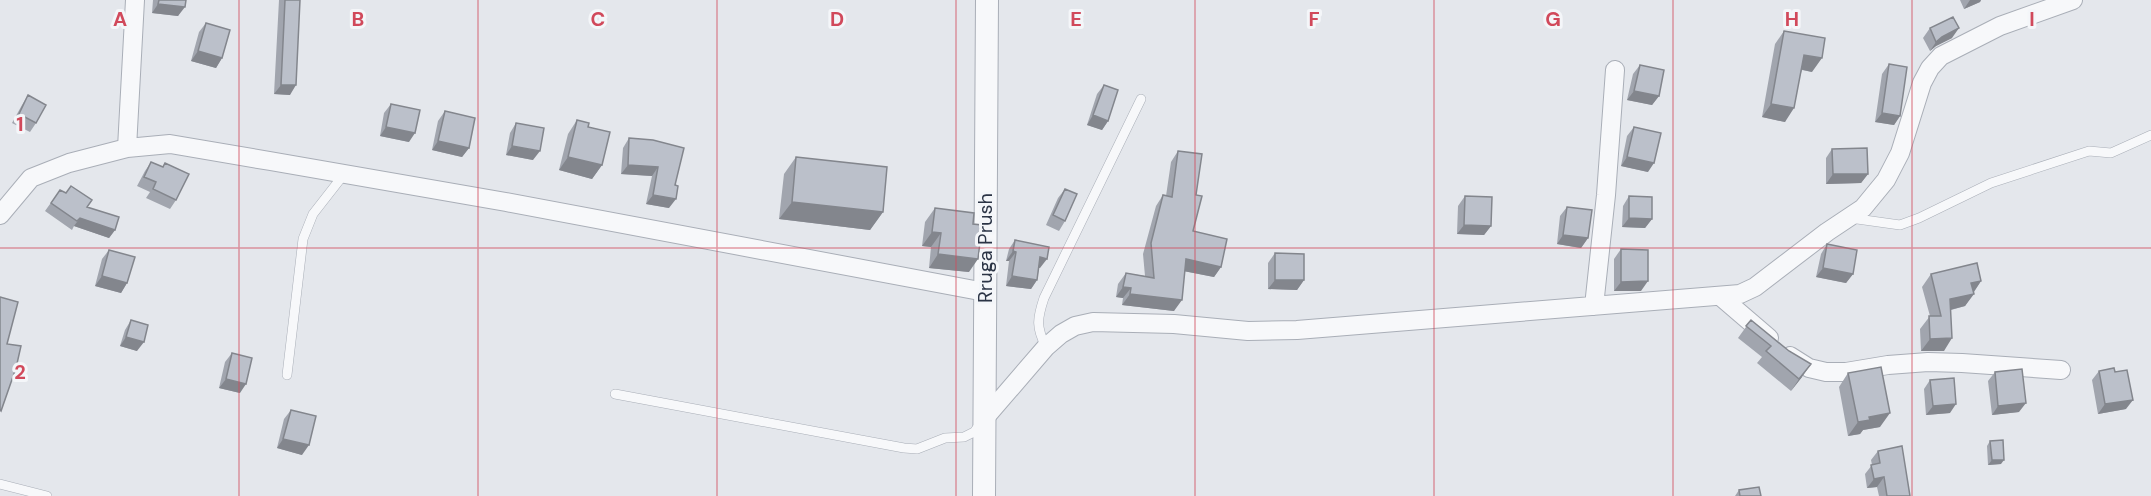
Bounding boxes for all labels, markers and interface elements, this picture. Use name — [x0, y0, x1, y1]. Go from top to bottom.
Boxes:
text: A — [113, 6, 127, 32]
text: B — [352, 6, 364, 32]
text: C — [591, 6, 605, 32]
text: D — [830, 6, 844, 32]
text: E — [1070, 6, 1082, 32]
text: F — [1308, 6, 1320, 32]
text: G — [1545, 6, 1561, 32]
text: H — [1785, 6, 1799, 32]
text: I — [2029, 6, 2035, 32]
text: 1 — [16, 111, 24, 137]
street label: Rruga Prush — [972, 193, 998, 303]
text: 2 — [14, 359, 26, 385]

